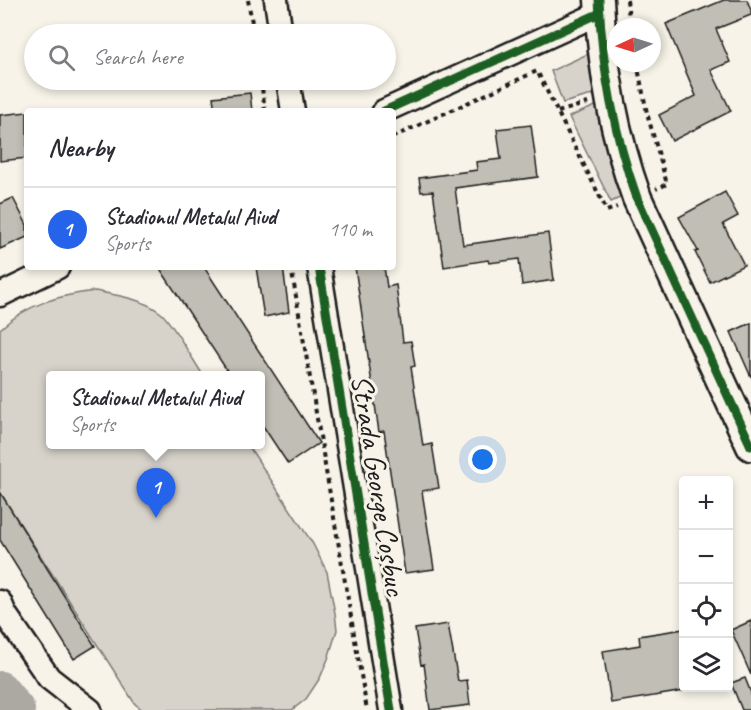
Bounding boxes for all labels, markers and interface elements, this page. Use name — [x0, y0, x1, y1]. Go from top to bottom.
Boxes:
north arrow — [607, 18, 661, 72]
search box — [24, 24, 396, 90]
icon: search — [45, 41, 78, 74]
text: Search here — [93, 43, 183, 71]
text: Nearby — [48, 131, 113, 164]
text: Stadionul Metalul Aiud — [105, 203, 276, 231]
text: 1 — [63, 217, 72, 242]
text: 110 m — [329, 217, 372, 242]
text: Sports — [105, 231, 150, 256]
popup — [46, 371, 265, 449]
street label: Strada George Coșbuc — [343, 372, 415, 599]
text: Stadionul Metalul Aiud — [70, 384, 241, 412]
text: Sports — [70, 412, 115, 437]
your location — [468, 445, 497, 474]
pin: 1 — [136, 468, 176, 518]
map controls — [679, 476, 733, 692]
button: + — [679, 476, 733, 530]
button: − — [679, 530, 733, 584]
button: locate — [679, 584, 733, 638]
button: layers — [679, 638, 733, 692]

